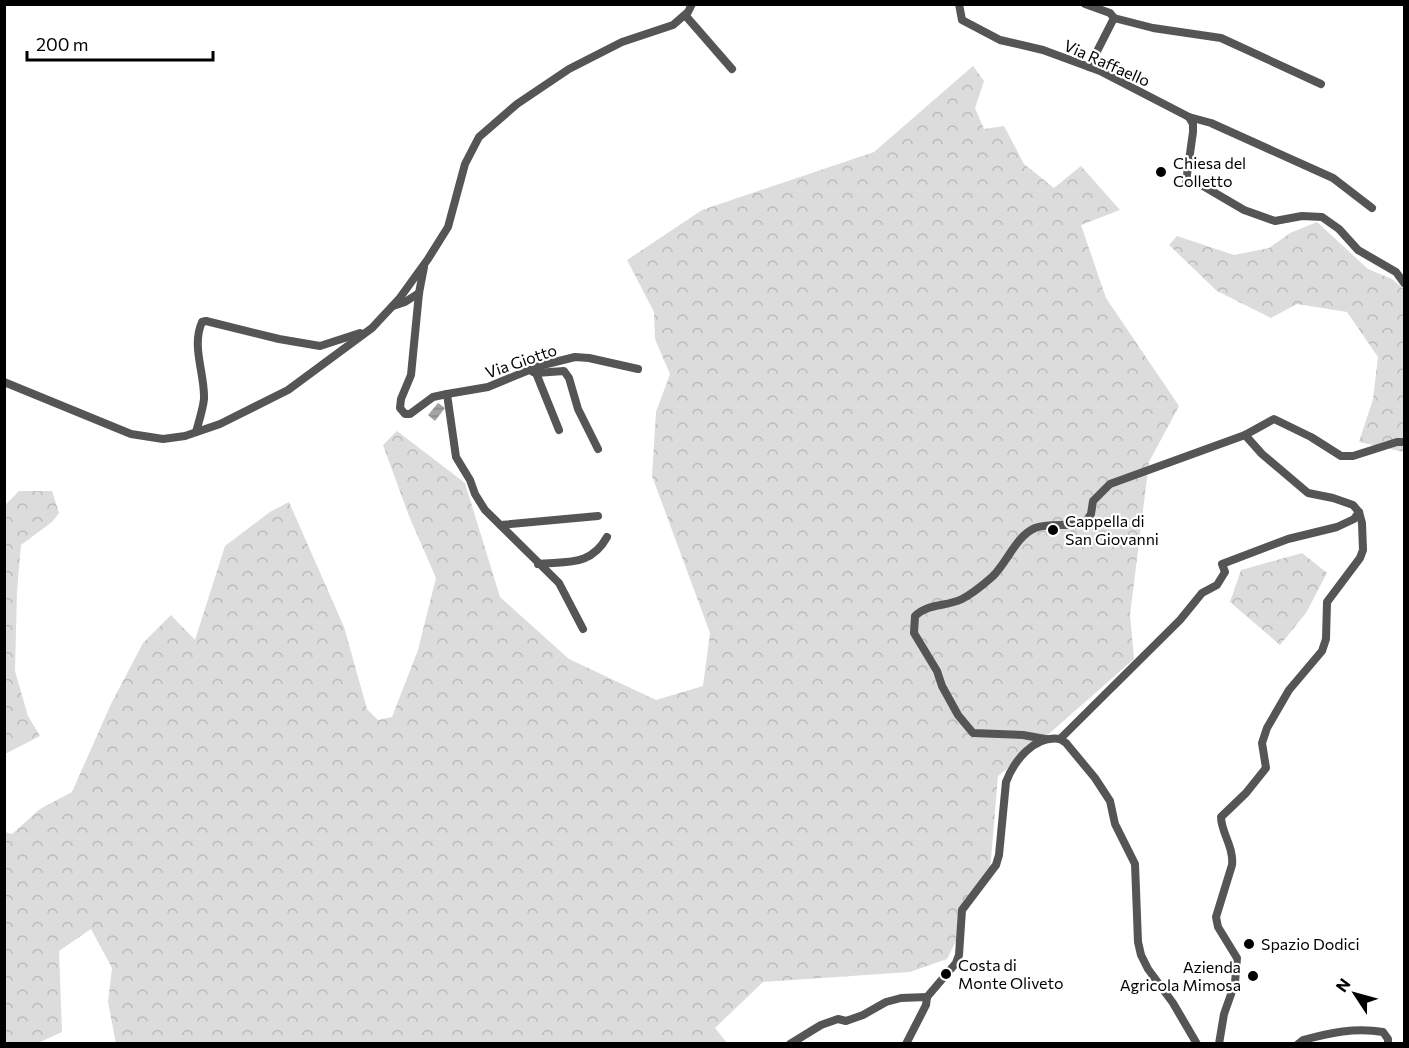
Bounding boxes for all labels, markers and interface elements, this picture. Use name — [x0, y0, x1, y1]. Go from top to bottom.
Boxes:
scale bar — [27, 24, 213, 62]
text: 200 m — [36, 33, 89, 55]
street label: Via Raffaello — [1061, 35, 1153, 90]
place label: Chiesa del Colletto — [1173, 153, 1246, 190]
marker: Chiesa del Colletto — [1154, 165, 1168, 179]
street label: Via Giotto — [483, 339, 559, 382]
place label: Cappella di San Giovanni — [1065, 511, 1159, 548]
marker: Cappella di San Giovanni — [1046, 523, 1060, 537]
place label: Spazio Dodici — [1261, 934, 1360, 953]
marker: Spazio Dodici — [1242, 937, 1256, 951]
place label: Costa di Monte Oliveto — [958, 955, 1063, 992]
place label: Azienda Agricola Mimosa — [1120, 957, 1241, 994]
north arrow — [1325, 964, 1385, 1024]
marker: Costa di Monte Oliveto — [939, 967, 953, 981]
marker: Azienda Agricola Mimosa — [1246, 969, 1260, 983]
text: N — [1331, 974, 1354, 995]

